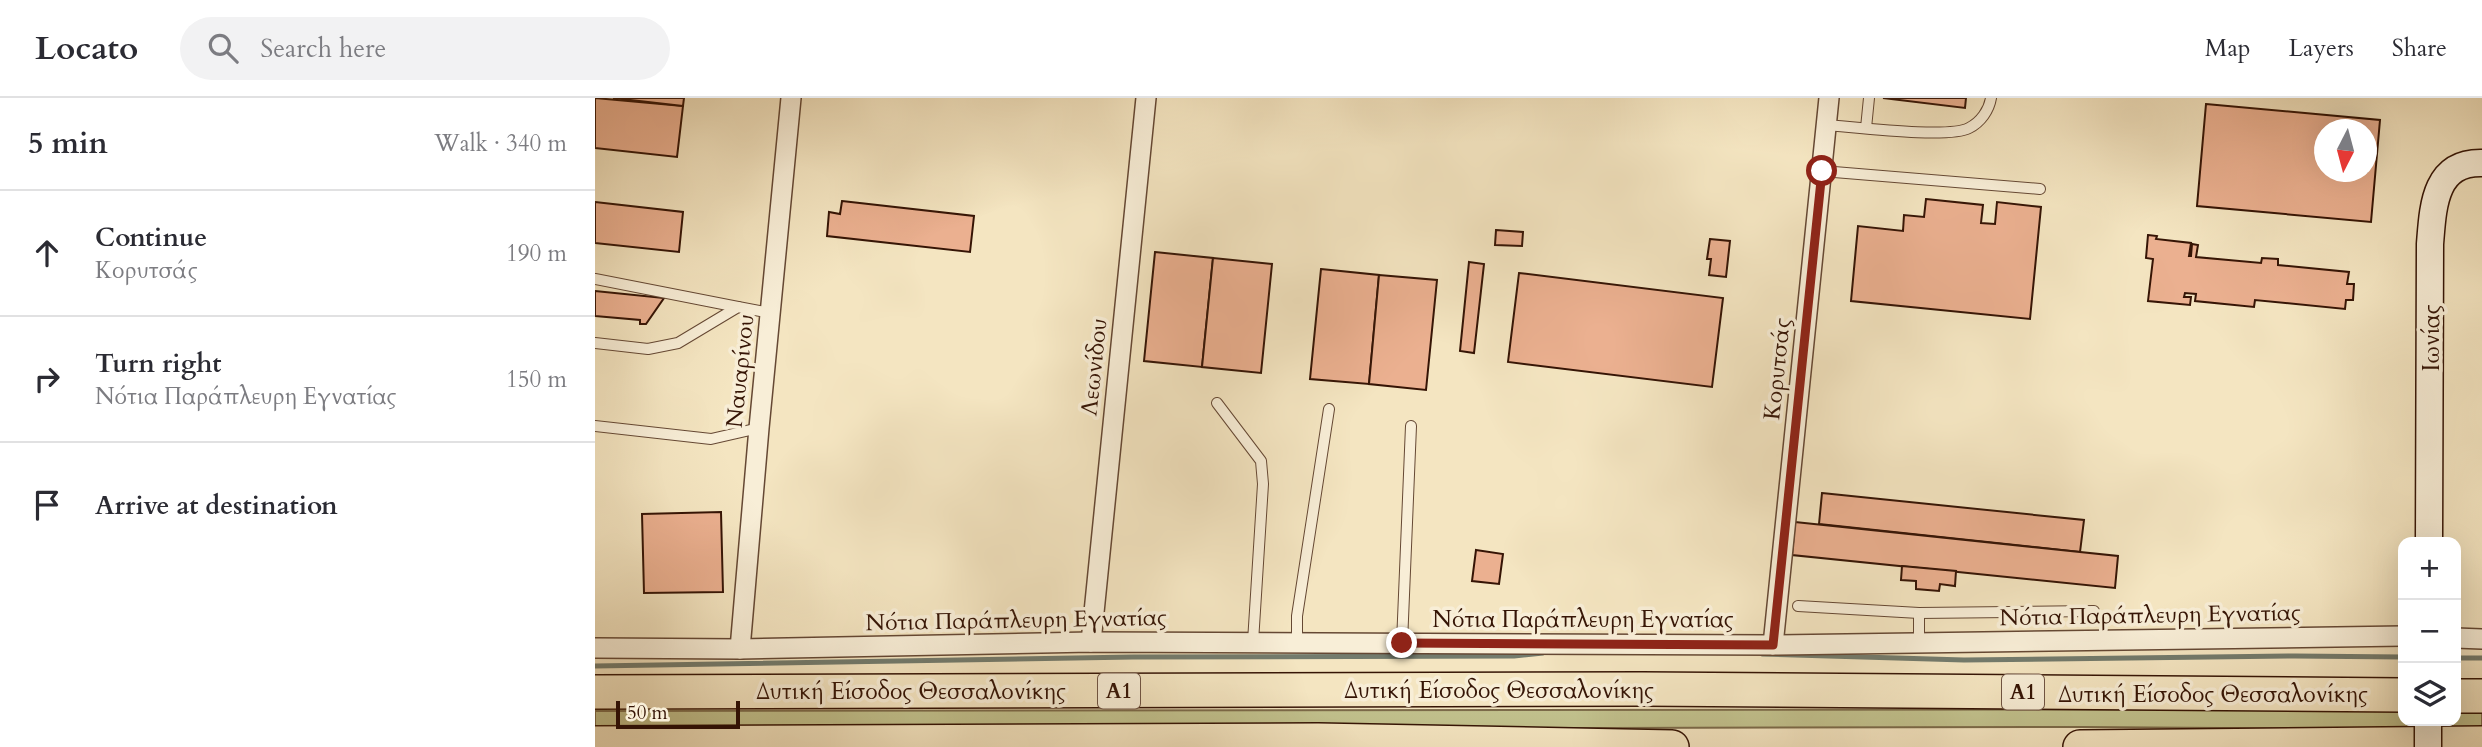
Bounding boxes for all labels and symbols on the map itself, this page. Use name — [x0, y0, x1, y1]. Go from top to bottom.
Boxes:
north arrow — [2314, 119, 2377, 182]
route start — [1806, 155, 1837, 186]
street label: Ιωνίας — [2416, 304, 2447, 372]
street label: Ναυαρίνου — [719, 313, 761, 429]
street label: Κορυτσάς — [1756, 316, 1798, 422]
street label: Λεωνίδου — [1073, 317, 1115, 417]
street label: Νότια Παράπλευρη Εγνατίας — [1999, 597, 2301, 633]
street label: Νότια Παράπλευρη Εγνατίας — [865, 602, 1167, 638]
street label: Νότια Παράπλευρη Εγνατίας — [1432, 604, 1734, 635]
route end — [1386, 627, 1417, 658]
road number: Α1 — [1098, 674, 1140, 708]
road number: Α1 — [2002, 674, 2044, 710]
street label: Δυτική Είσοδος Θεσσαλονίκης — [1344, 675, 1654, 706]
street label: Δυτική Είσοδος Θεσσαλονίκης — [756, 676, 1066, 707]
street label: Δυτική Είσοδος Θεσσαλονίκης — [2058, 679, 2368, 710]
scale bar — [616, 698, 740, 730]

